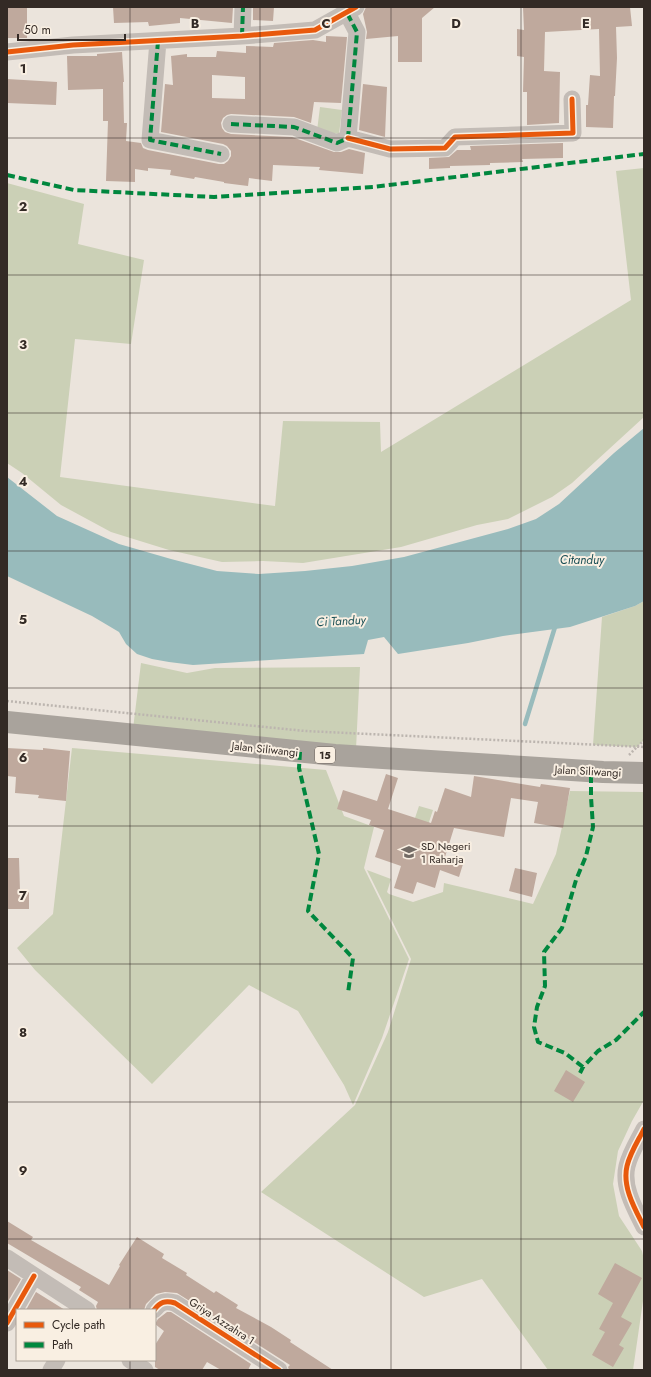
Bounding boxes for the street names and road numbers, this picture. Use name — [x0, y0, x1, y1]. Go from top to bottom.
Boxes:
street label: Jalan Siliwangi — [229, 737, 299, 760]
road number: 15 — [315, 747, 335, 763]
street label: Jalan Siliwangi — [552, 761, 622, 781]
street label: Griya Azzahra 1 — [186, 1294, 258, 1348]

